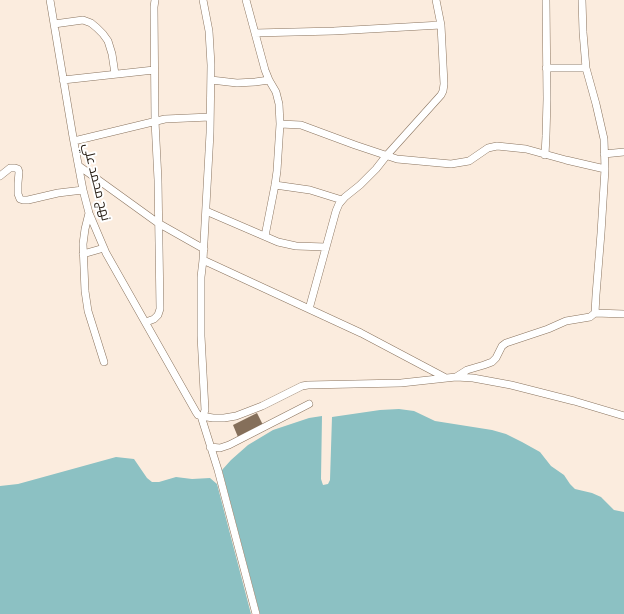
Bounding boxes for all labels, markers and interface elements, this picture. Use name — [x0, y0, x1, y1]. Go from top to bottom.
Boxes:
street label: نهج محمد علي — [80, 142, 114, 222]

